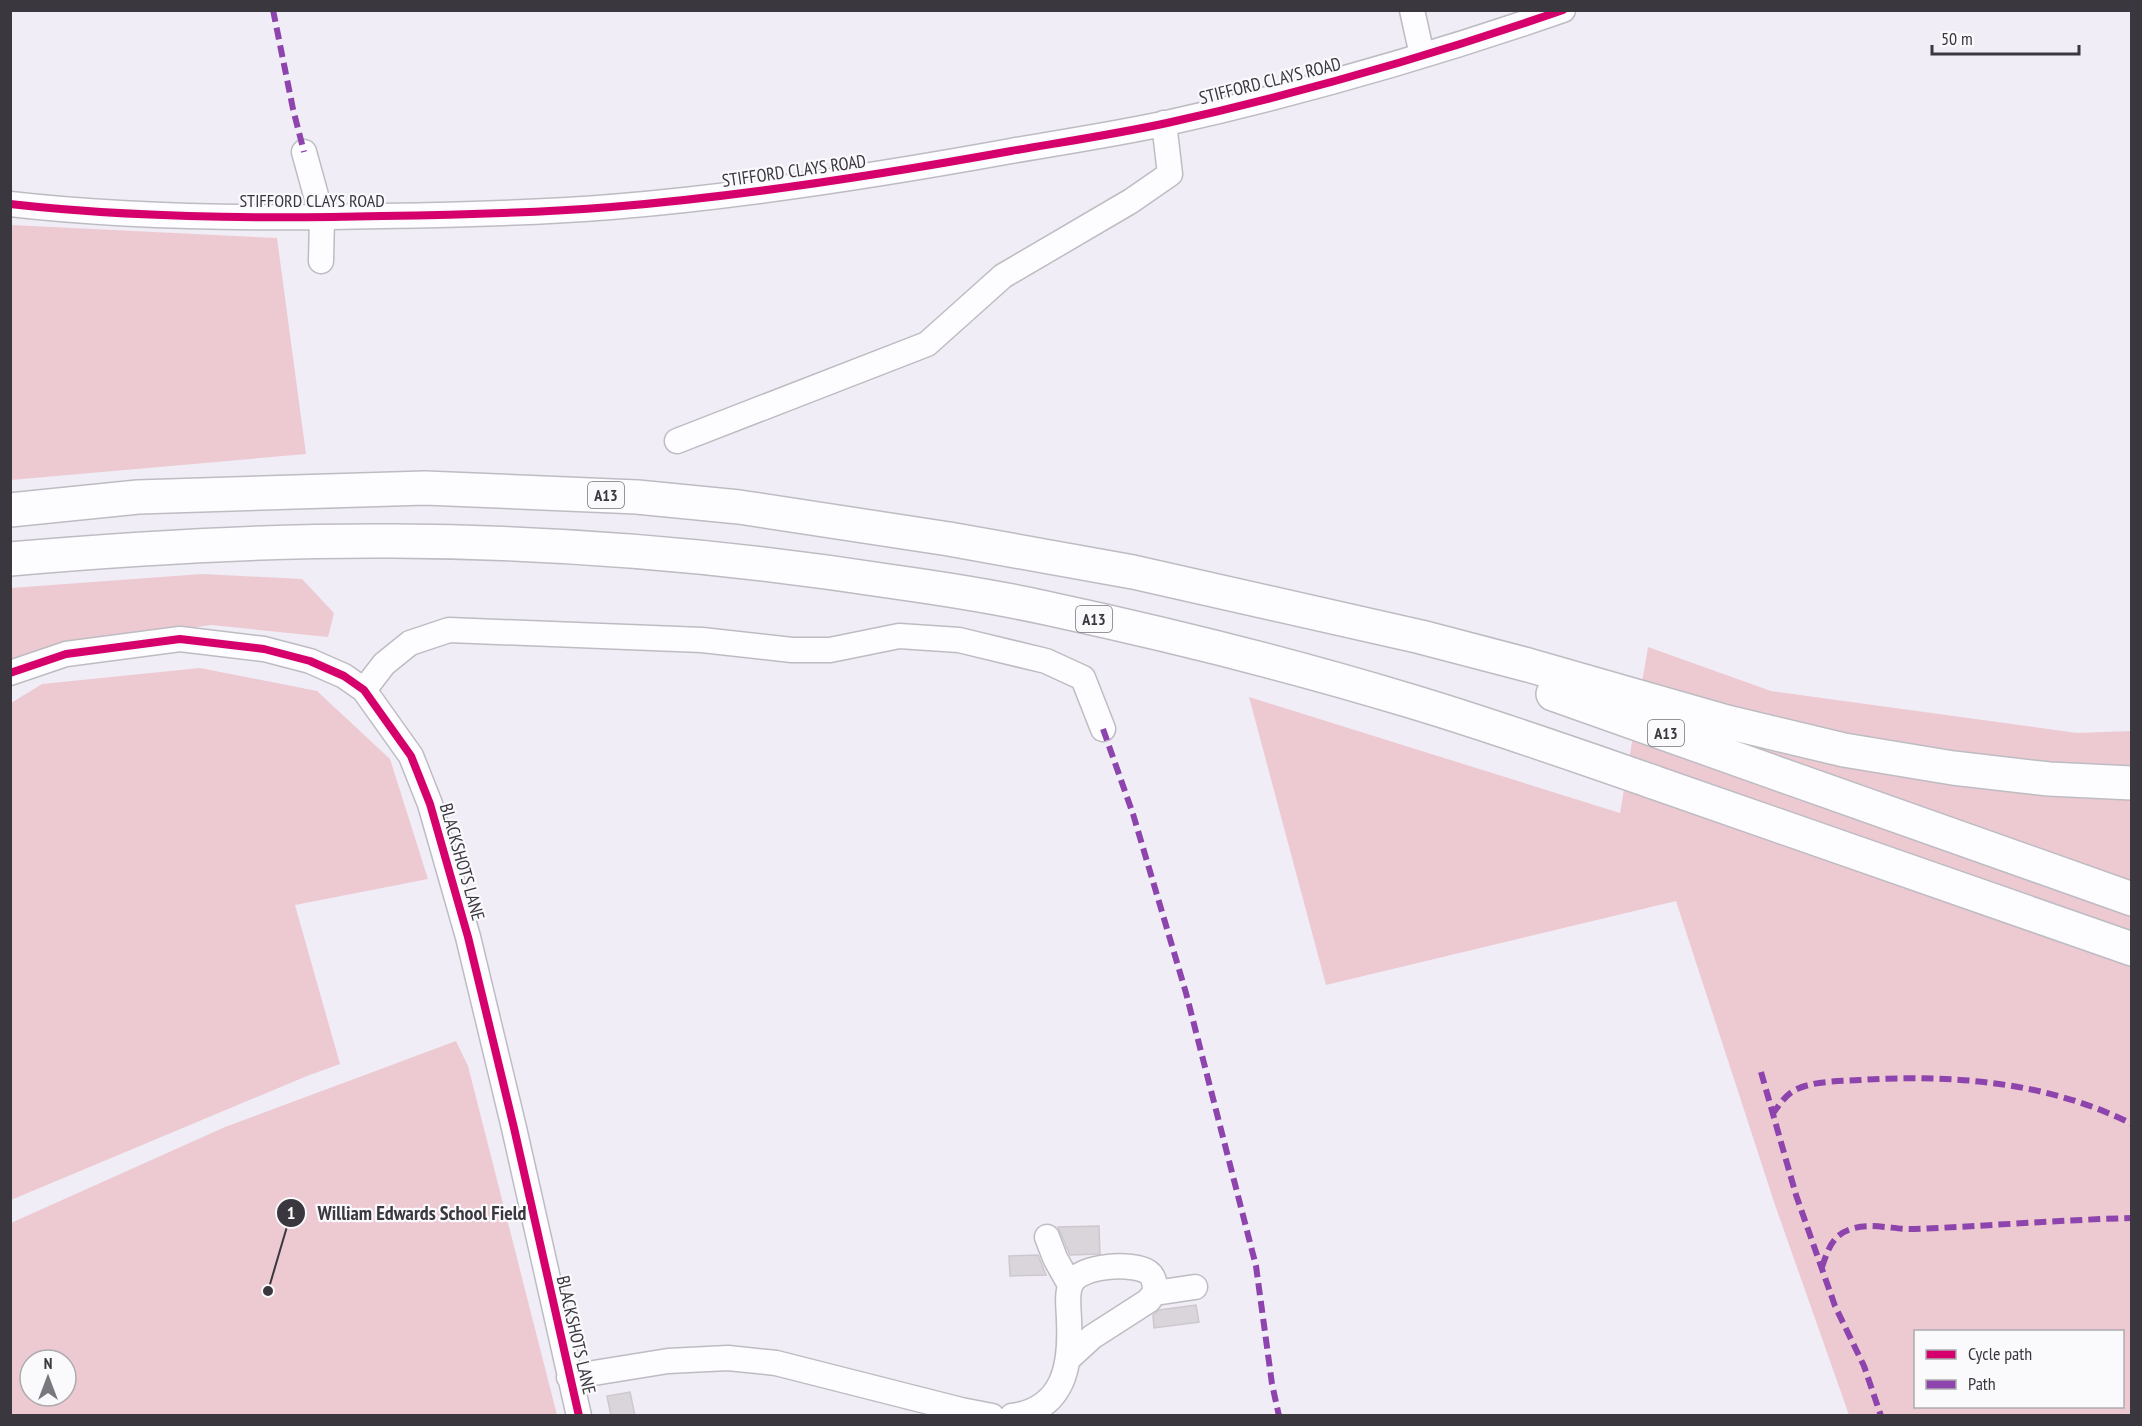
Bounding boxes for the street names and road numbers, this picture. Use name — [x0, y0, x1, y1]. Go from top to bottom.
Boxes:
street label: STIFFORD CLAYS ROAD — [1197, 52, 1343, 109]
street label: STIFFORD CLAYS ROAD — [720, 149, 867, 192]
street label: STIFFORD CLAYS ROAD — [239, 189, 385, 212]
road number: A13 — [588, 482, 624, 508]
road number: A13 — [1076, 606, 1112, 632]
road number: A13 — [1648, 720, 1684, 746]
street label: BLACKSHOTS LANE — [435, 801, 490, 923]
street label: BLACKSHOTS LANE — [552, 1273, 601, 1396]

